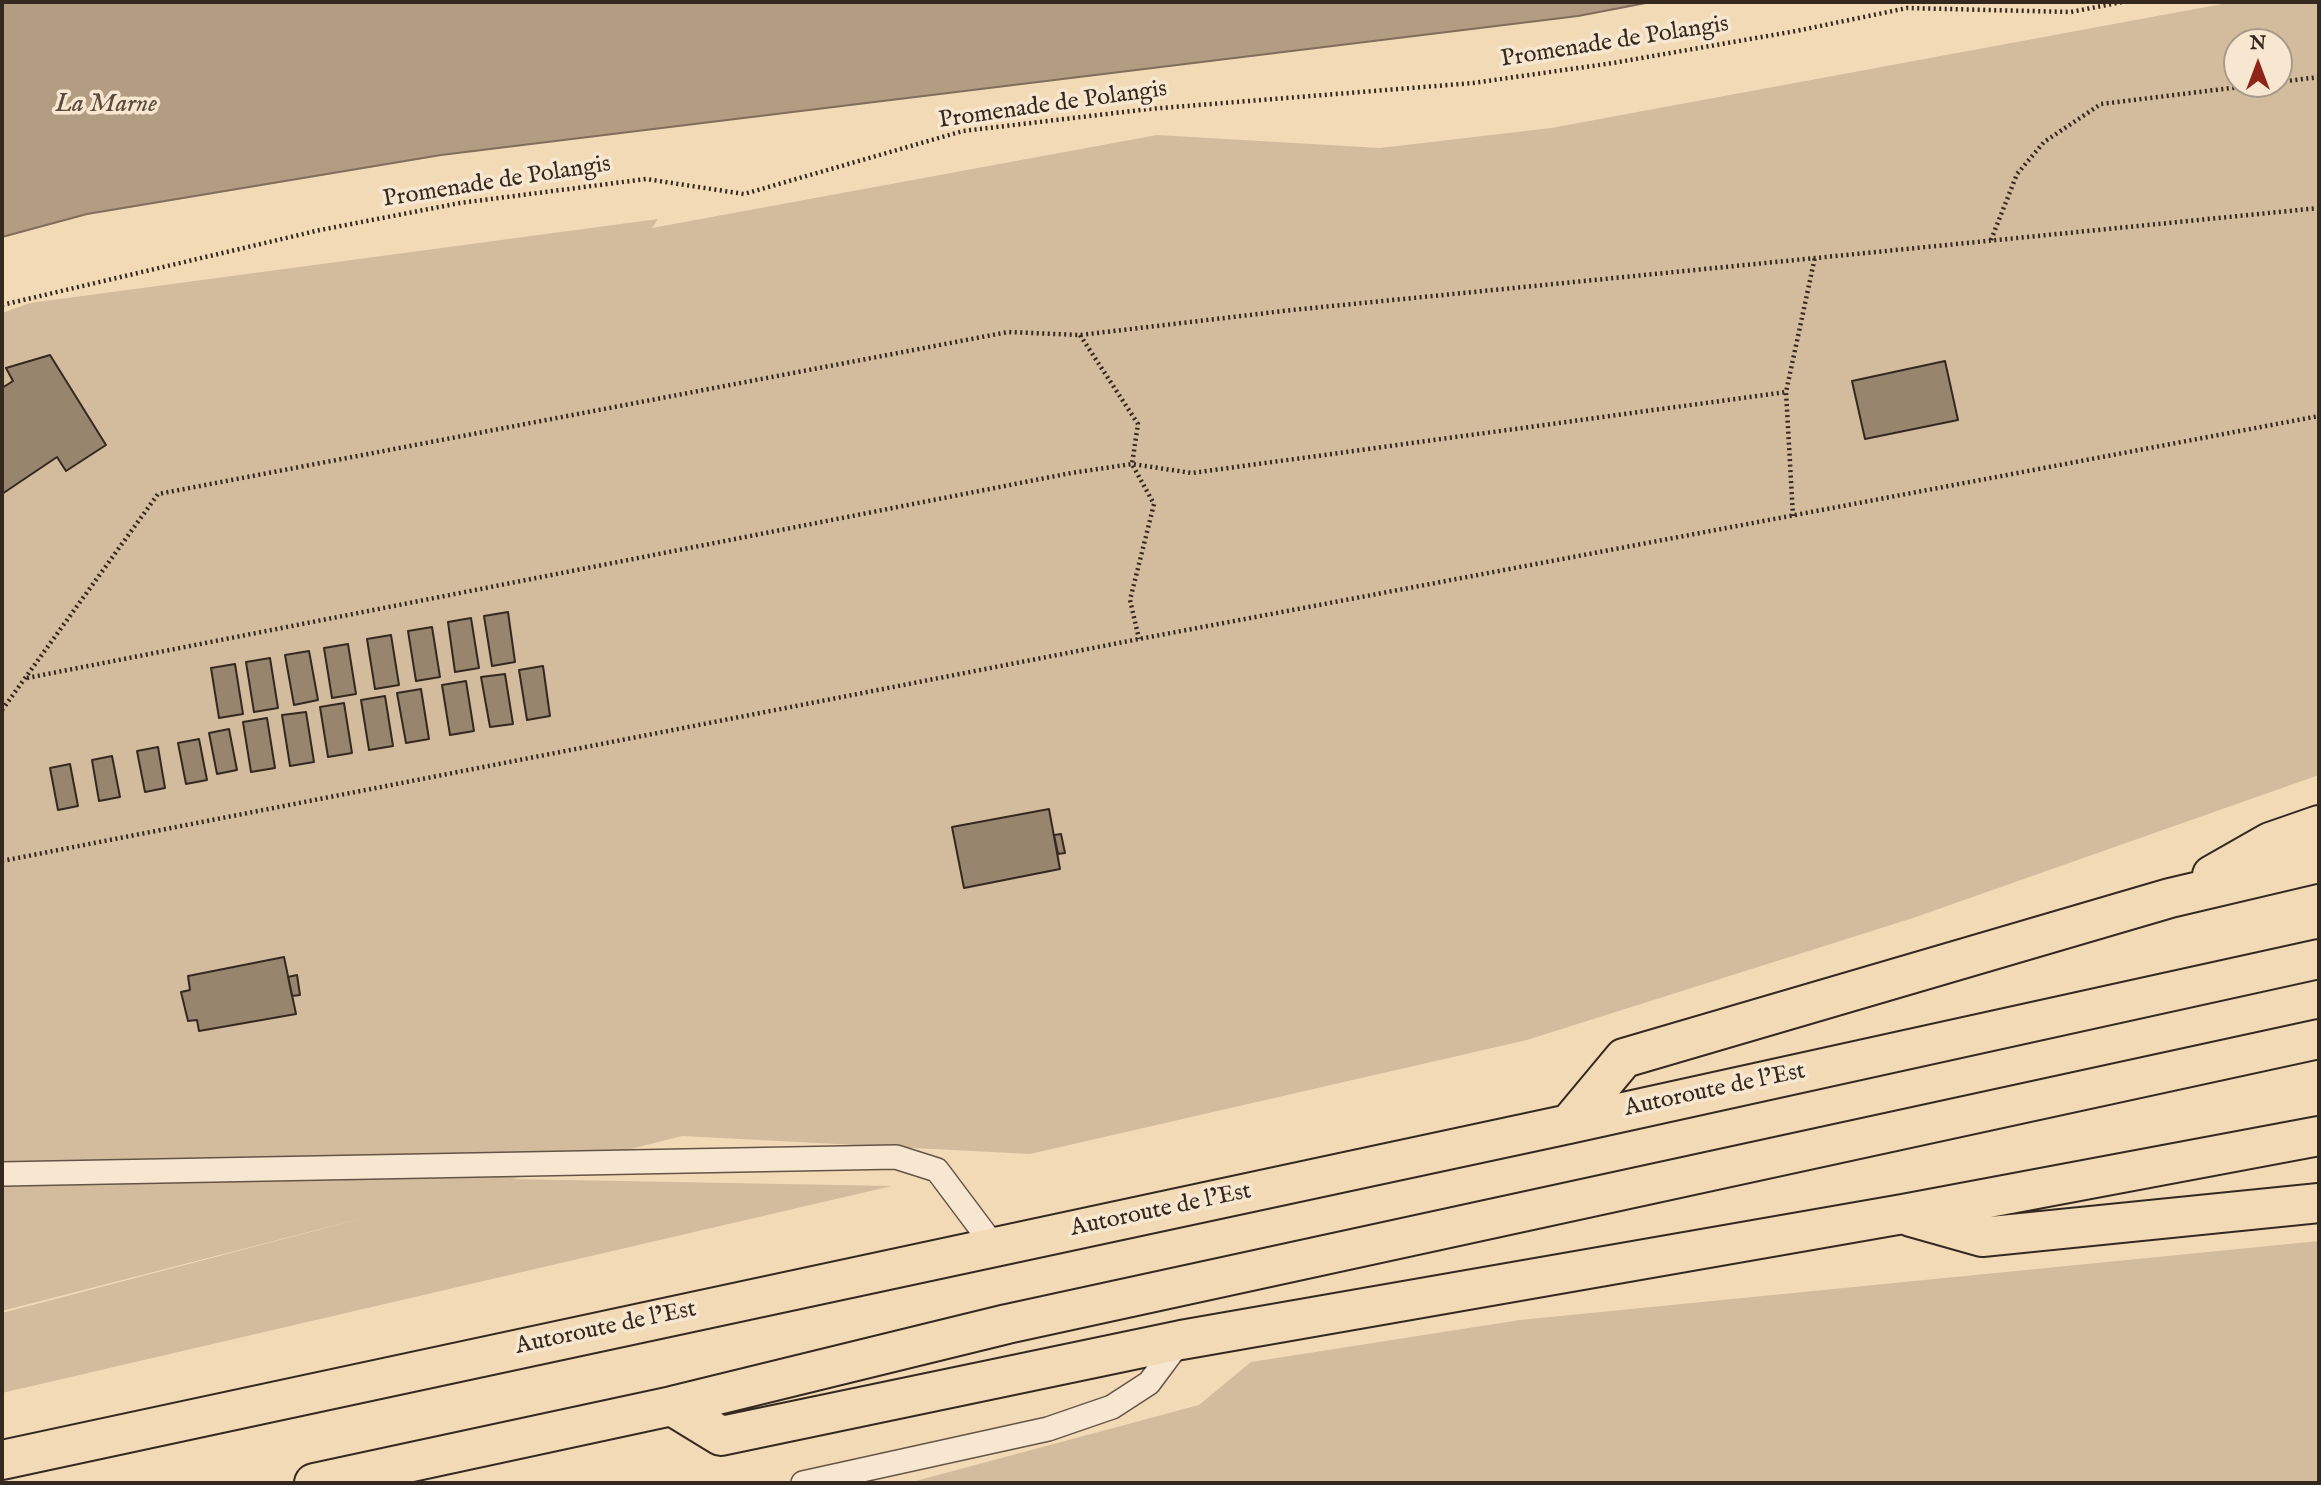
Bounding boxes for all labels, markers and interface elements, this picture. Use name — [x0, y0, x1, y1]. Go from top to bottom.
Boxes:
street label: Promenade de Polangis — [1499, 11, 1731, 75]
north arrow — [2223, 28, 2293, 98]
text: N — [2250, 32, 2266, 56]
street label: Promenade de Polangis — [937, 76, 1169, 136]
water label: La Marne — [55, 90, 157, 122]
street label: Promenade de Polangis — [381, 151, 613, 215]
street label: Autoroute de l’Est — [1622, 1058, 1808, 1124]
street label: Autoroute de l’Est — [1068, 1178, 1254, 1244]
street label: Autoroute de l’Est — [513, 1296, 699, 1362]

